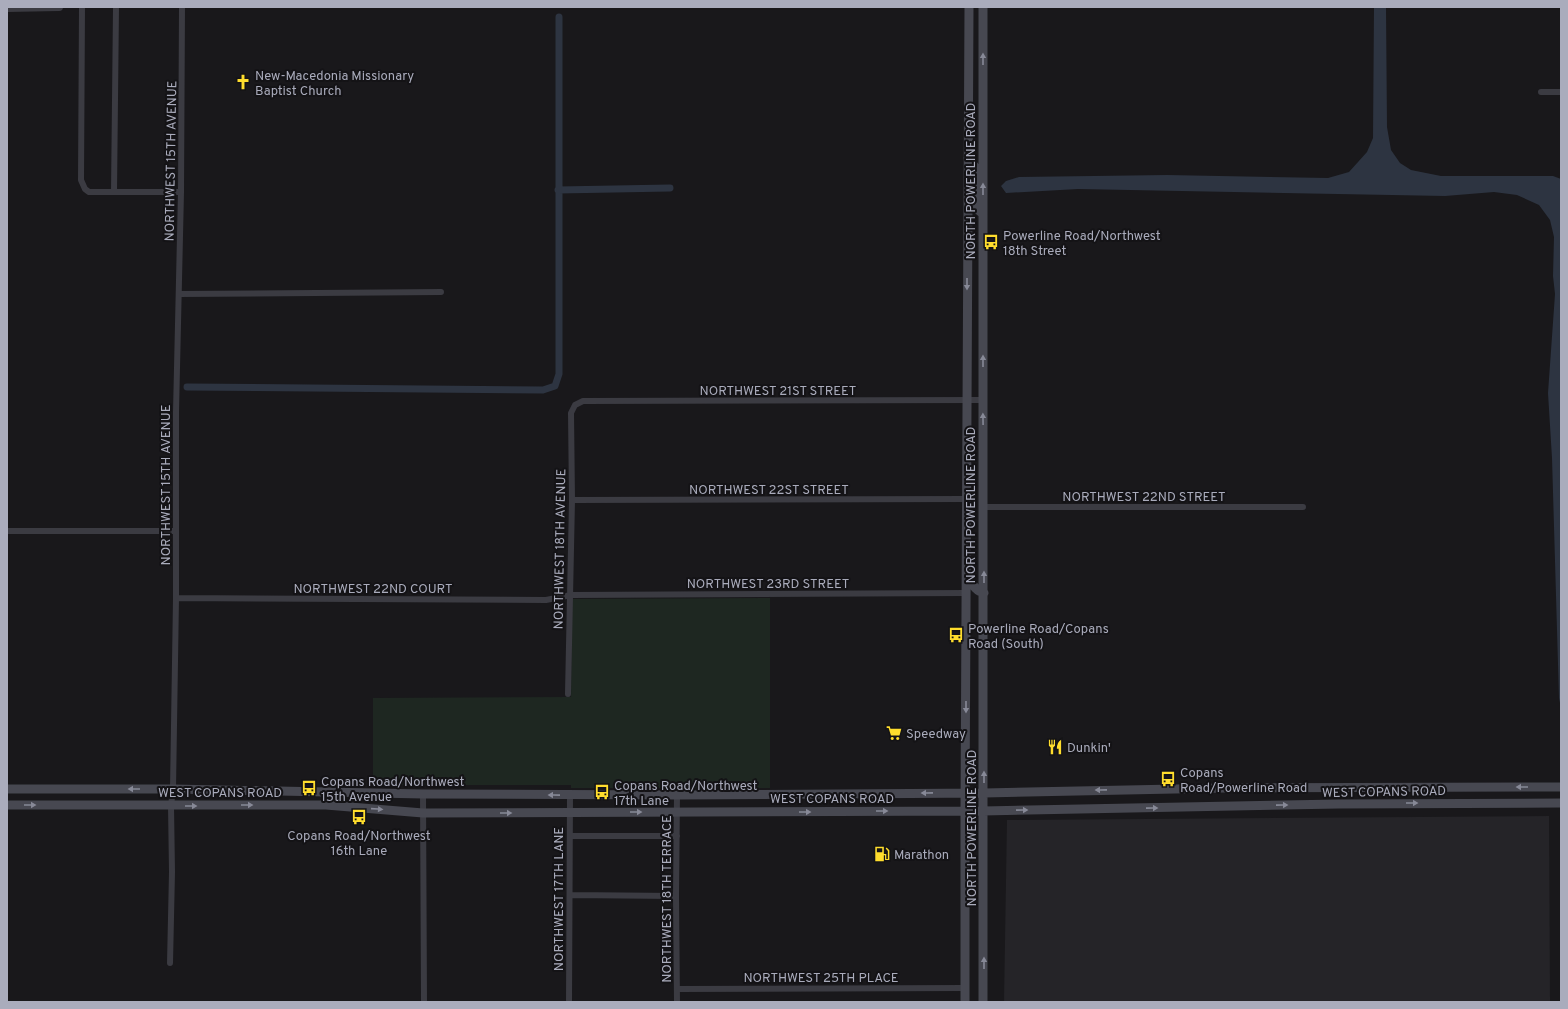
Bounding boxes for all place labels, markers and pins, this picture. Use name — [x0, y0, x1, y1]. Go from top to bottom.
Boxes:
place label: New-Macedonia Missionary Baptist Church — [255, 69, 414, 100]
church icon: New-Macedonia Missionary Baptist Church — [234, 73, 252, 91]
place label: Powerline Road/Northwest 18th Street — [1003, 229, 1161, 260]
bus stop icon: Powerline Road/Northwest 18th Street — [982, 233, 1000, 251]
place label: Powerline Road/Copans Road (South) — [968, 622, 1109, 653]
bus stop icon: Powerline Road/Copans Road (South) — [947, 626, 965, 644]
supermarket icon: Speedway — [885, 724, 903, 742]
place label: Speedway — [906, 727, 966, 743]
restaurant icon: Dunkin' — [1046, 738, 1064, 756]
place label: Dunkin' — [1067, 741, 1111, 757]
place label: Copans Road/Powerline Road — [1180, 766, 1307, 797]
bus stop icon: Copans Road/Powerline Road — [1159, 770, 1177, 788]
place label: Copans Road/Northwest 15th Avenue — [321, 775, 465, 806]
bus stop icon: Copans Road/Northwest 15th Avenue — [300, 779, 318, 797]
place label: Copans Road/Northwest 17th Lane — [614, 779, 758, 810]
bus stop icon: Copans Road/Northwest 17th Lane — [593, 783, 611, 801]
bus stop icon: Copans Road/Northwest 16th Lane — [350, 808, 368, 826]
place label: Copans Road/Northwest 16th Lane — [287, 829, 431, 860]
fuel station icon: Marathon — [873, 845, 891, 863]
place label: Marathon — [894, 848, 949, 864]

